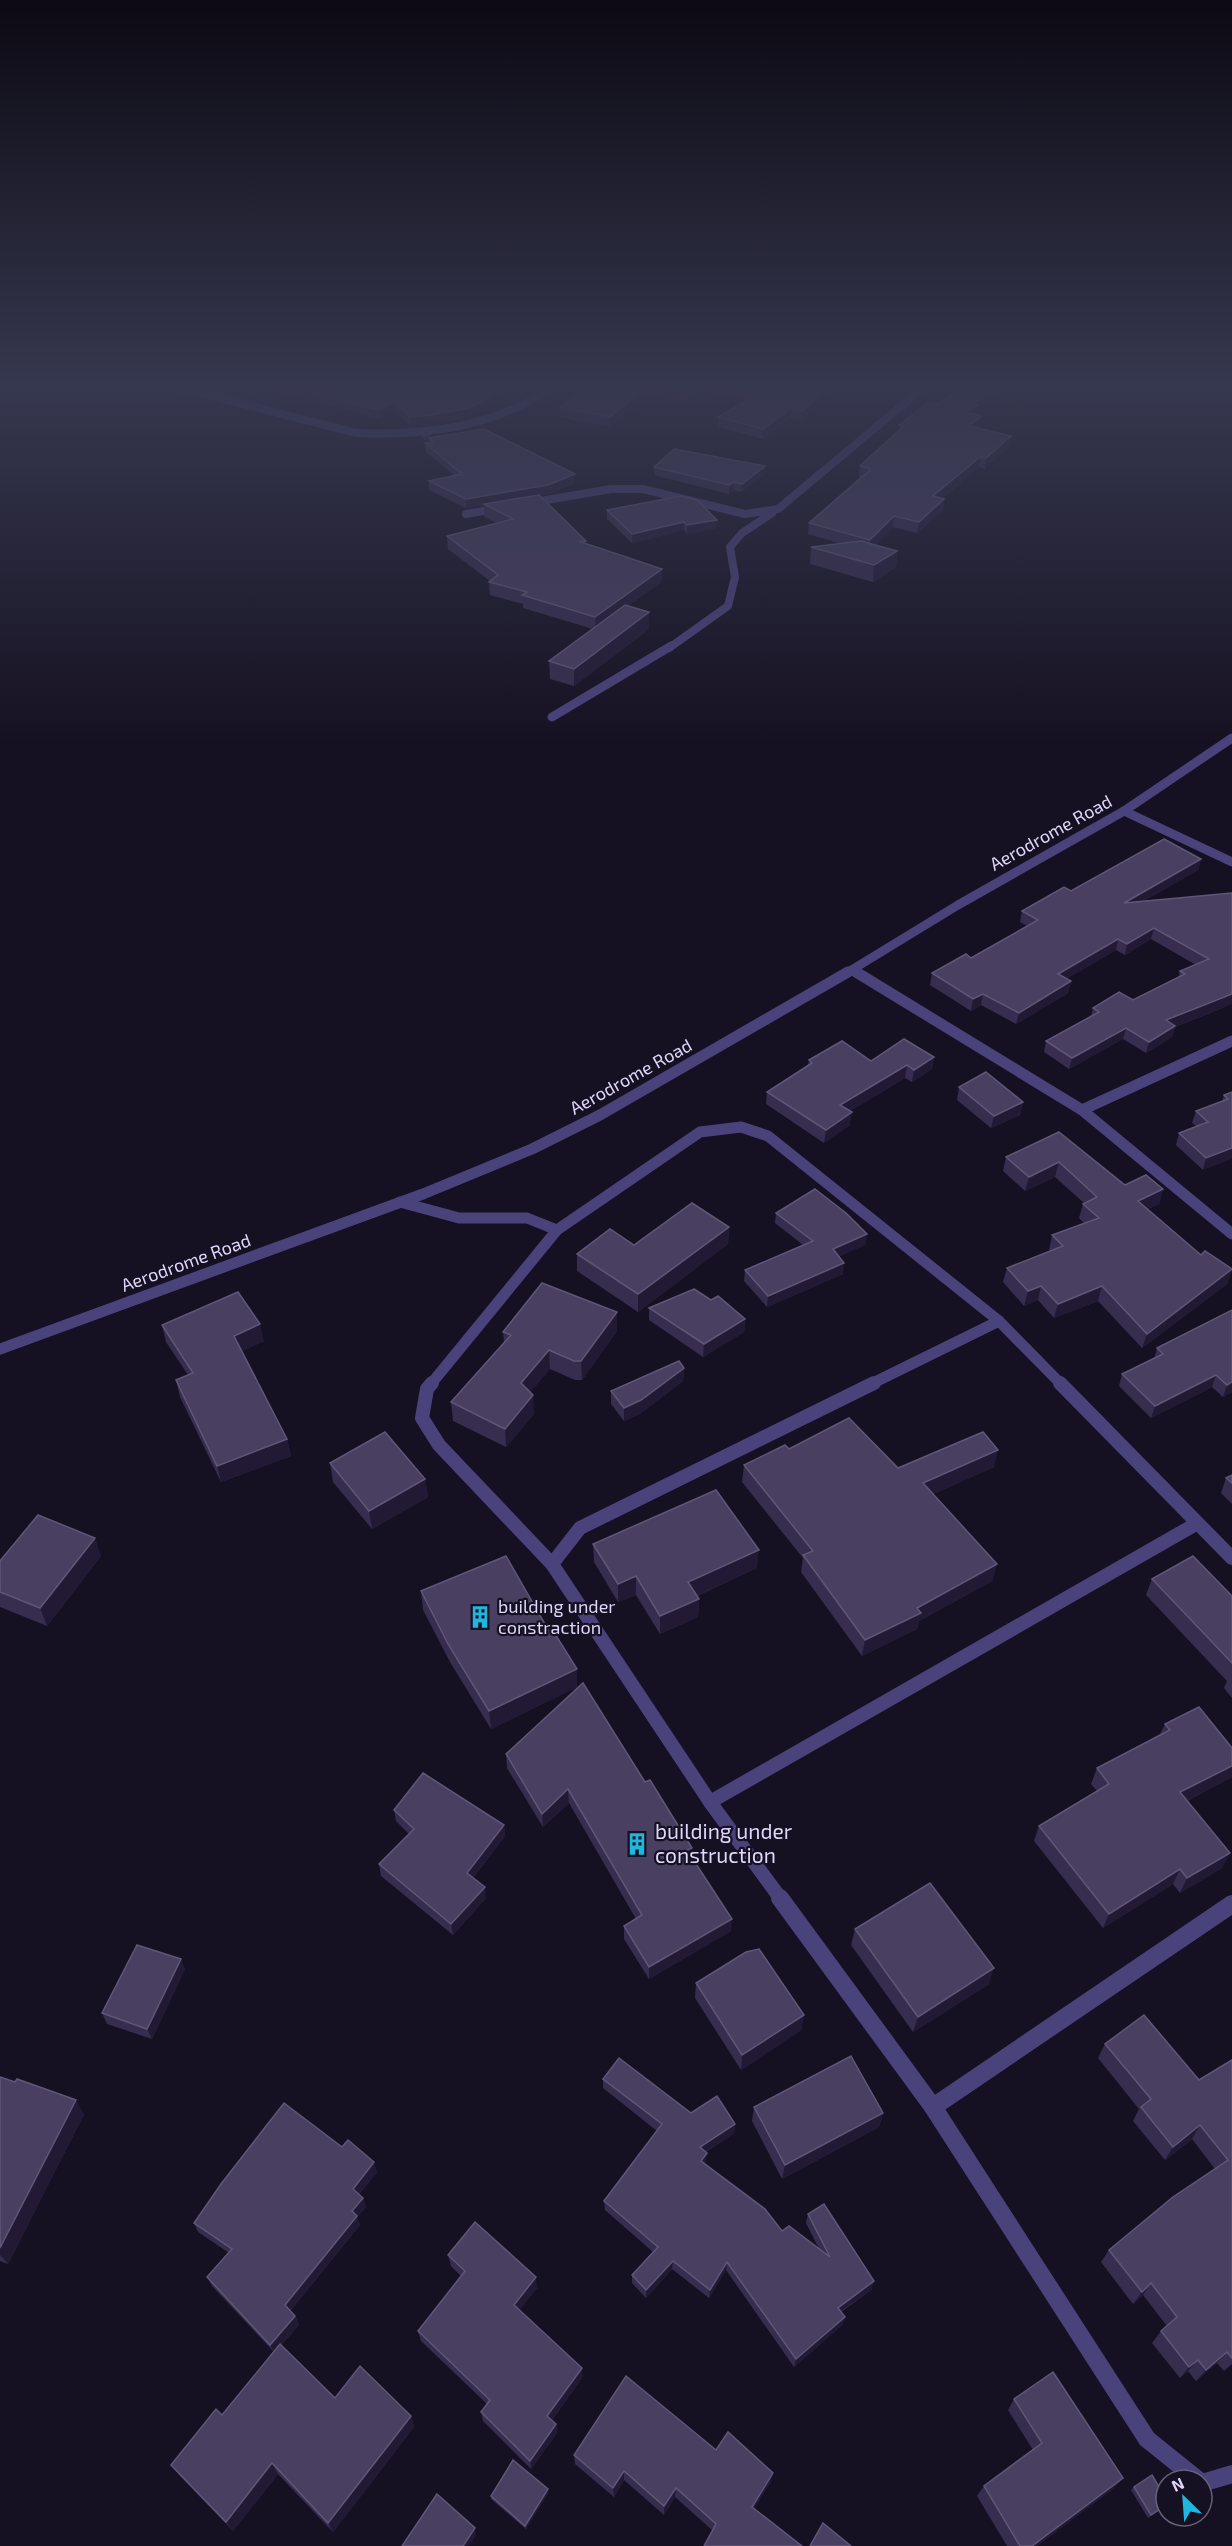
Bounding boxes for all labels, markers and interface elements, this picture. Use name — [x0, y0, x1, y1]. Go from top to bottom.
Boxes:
street label: Aerodrome Road — [985, 789, 1116, 875]
street label: Aerodrome Road — [565, 1033, 696, 1119]
street label: Aerodrome Road — [118, 1228, 254, 1296]
place label: building under constraction — [498, 1595, 616, 1638]
building icon: building under constraction — [467, 1604, 493, 1630]
place label: building under construction — [655, 1818, 793, 1867]
building icon: building under construction — [624, 1831, 650, 1857]
north arrow — [1154, 2468, 1214, 2528]
text: N — [1168, 2473, 1187, 2495]

